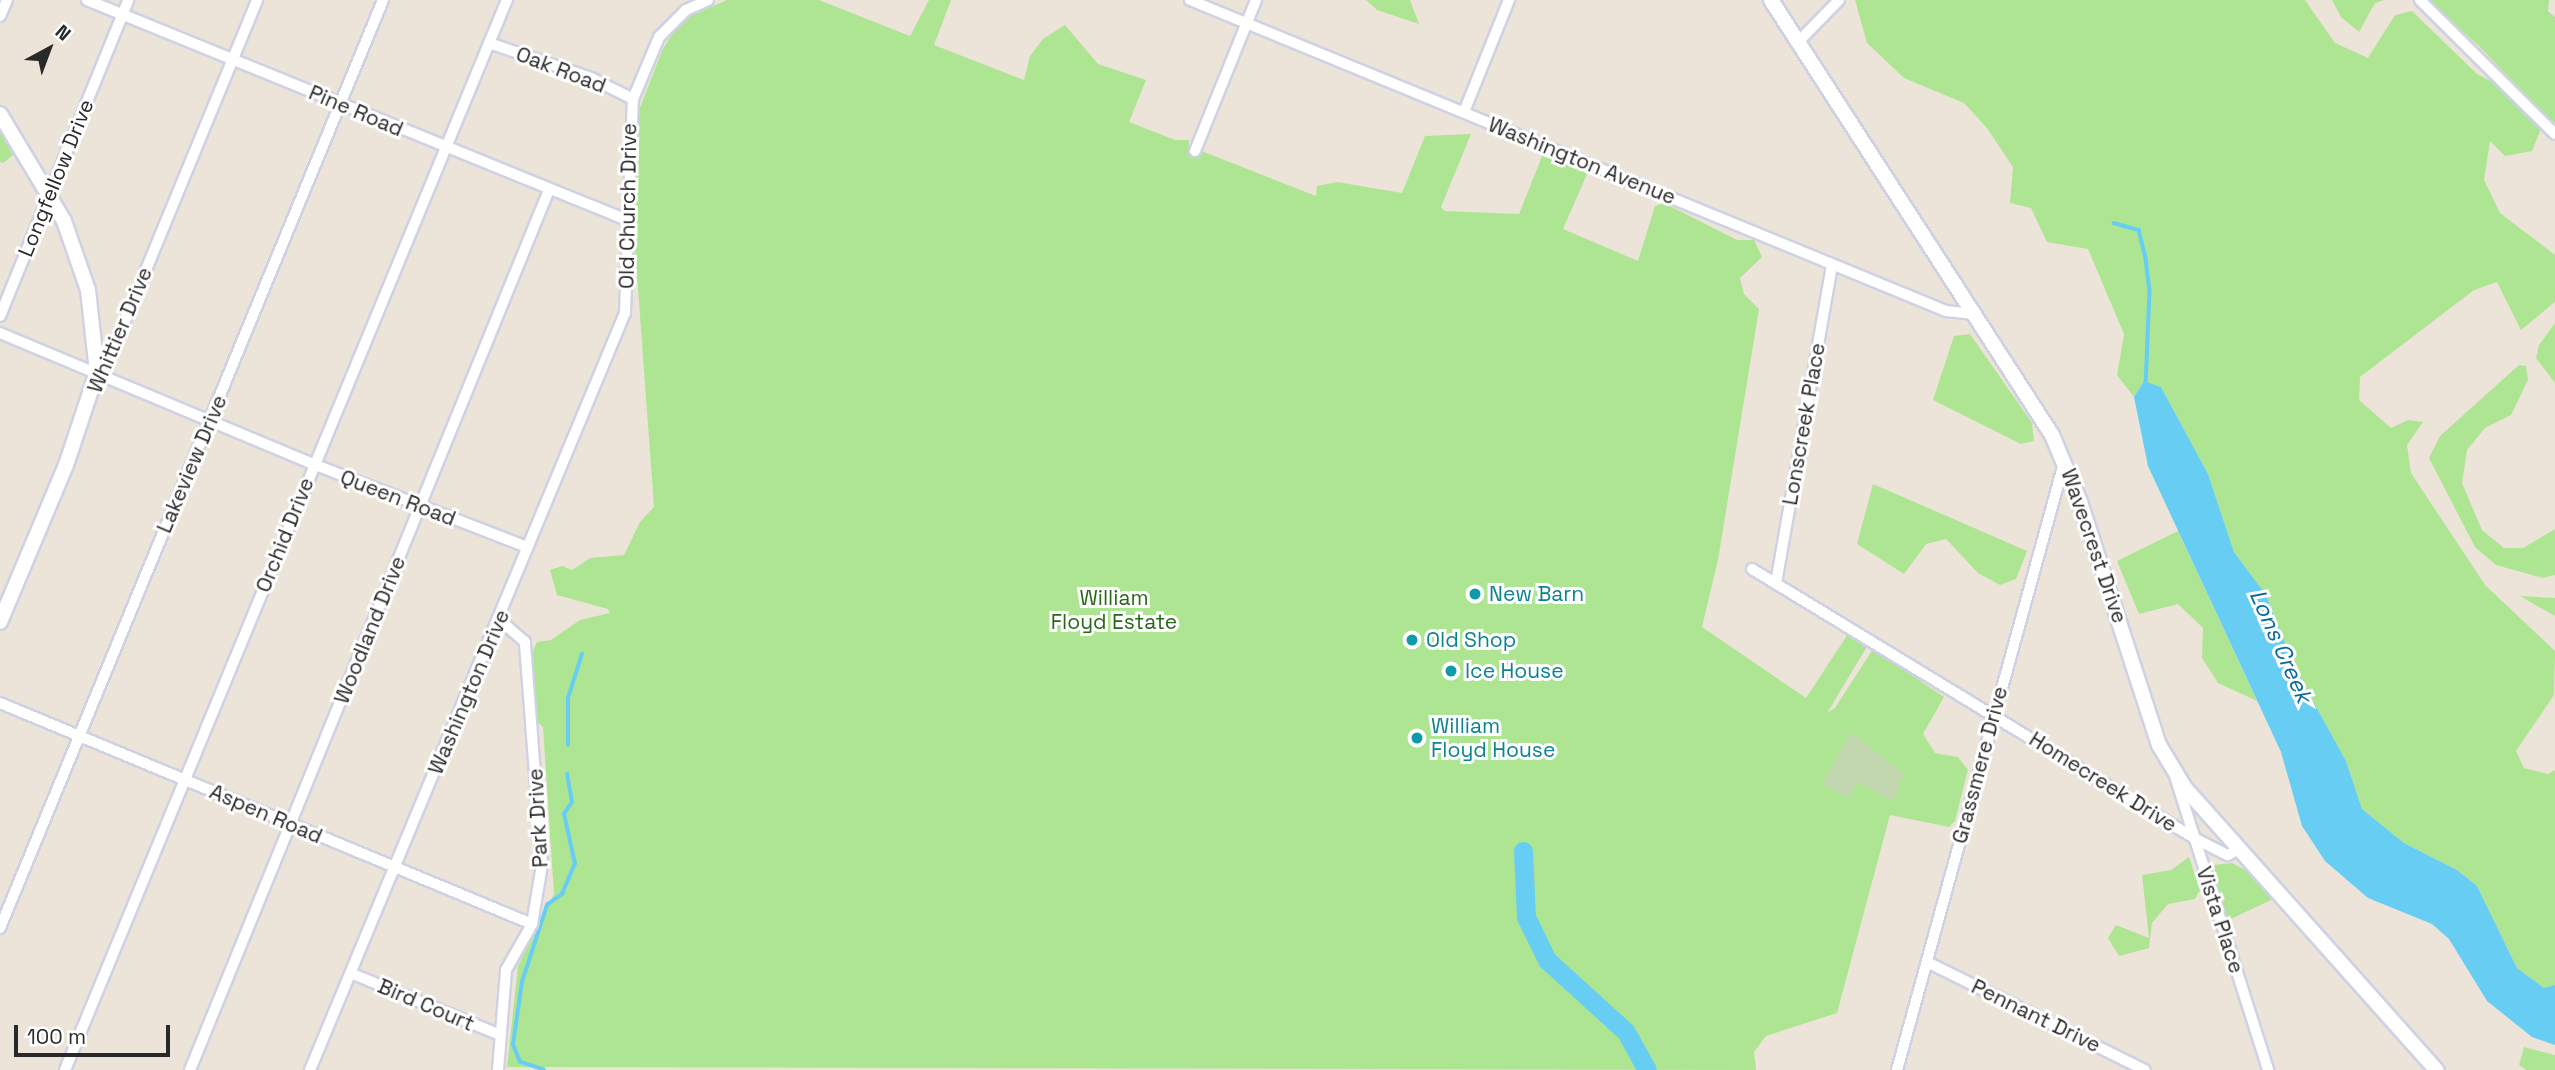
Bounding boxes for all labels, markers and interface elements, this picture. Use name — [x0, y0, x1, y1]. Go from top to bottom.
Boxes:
north arrow — [14, 14, 84, 84]
text: N — [50, 19, 76, 46]
street label: Oak Road — [512, 41, 610, 99]
street label: Pine Road — [305, 80, 407, 142]
street label: Longfellow Drive — [13, 96, 99, 260]
street label: Washington Avenue — [1484, 112, 1680, 210]
street label: Old Church Drive — [614, 123, 642, 289]
street label: Whittier Drive — [82, 263, 158, 397]
street label: Lonscreek Place — [1777, 341, 1831, 507]
street label: Lakeview Drive — [152, 391, 232, 537]
street label: Queen Road — [337, 464, 459, 532]
street label: Wavecrest Drive — [2056, 465, 2132, 627]
street label: Orchid Drive — [251, 474, 319, 596]
street label: Woodland Drive — [329, 553, 411, 707]
place label: New Barn — [1489, 581, 1584, 607]
park label: William Floyd Estate — [1051, 585, 1177, 635]
water label: Lons Creek — [2244, 585, 2318, 707]
marker: New Barn — [1467, 586, 1483, 602]
street label: Washington Drive — [423, 606, 515, 778]
place label: Old Shop — [1426, 627, 1516, 653]
marker: Old Shop — [1404, 632, 1420, 648]
place label: Ice House — [1465, 658, 1564, 684]
marker: Ice House — [1443, 663, 1459, 679]
street label: Grassmere Drive — [1947, 684, 2013, 846]
place label: William Floyd House — [1431, 713, 1555, 763]
street label: Homecreek Drive — [2025, 726, 2181, 838]
marker: William Floyd House — [1409, 730, 1425, 746]
street label: Park Drive — [523, 768, 553, 868]
street label: Aspen Road — [206, 779, 326, 849]
street label: Vista Place — [2191, 864, 2249, 976]
street label: Bird Court — [374, 973, 478, 1037]
street label: Pennant Drive — [1967, 974, 2105, 1058]
scale bar — [18, 1010, 173, 1054]
text: 100 m — [27, 1023, 86, 1050]

